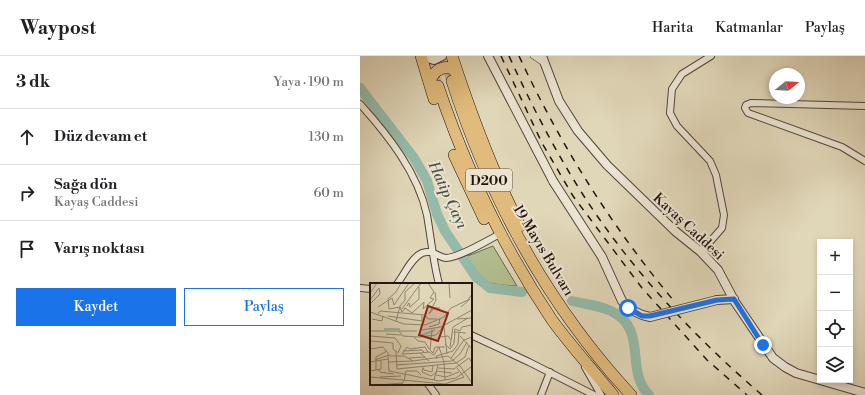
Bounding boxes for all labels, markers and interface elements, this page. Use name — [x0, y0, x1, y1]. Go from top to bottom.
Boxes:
text: Waypost — [20, 16, 96, 40]
text: Harita — [652, 19, 693, 37]
text: Katmanlar — [715, 19, 783, 37]
text: Paylaş — [805, 19, 845, 37]
north arrow — [769, 68, 805, 104]
text: 3 dk — [16, 71, 50, 93]
text: Yaya · 190 m — [274, 74, 344, 90]
icon: ahead — [16, 126, 38, 148]
text: Düz devam et — [54, 127, 147, 146]
text: 130 m — [309, 129, 344, 145]
water label: Hatip Çayı — [423, 157, 472, 232]
road number: D200 — [466, 169, 512, 191]
text: Sağa dön — [54, 175, 117, 194]
icon: right — [16, 182, 38, 204]
text: 60 m — [313, 185, 344, 201]
street label: Kayaş Caddesi — [649, 189, 728, 265]
text: Kayaş Caddesi — [54, 194, 139, 210]
street label: 19 Mayıs Bulvarı — [509, 202, 578, 300]
icon: arrive — [16, 238, 38, 260]
text: Varış noktası — [54, 239, 145, 258]
map controls — [817, 239, 853, 383]
button: + — [817, 239, 853, 275]
button: − — [817, 275, 853, 311]
inset map — [370, 283, 472, 385]
button: Kaydet — [16, 288, 176, 326]
button: Paylaş — [184, 288, 344, 326]
route start — [619, 299, 637, 317]
button: locate — [817, 311, 853, 347]
route end — [754, 336, 772, 354]
button: layers — [817, 347, 853, 383]

